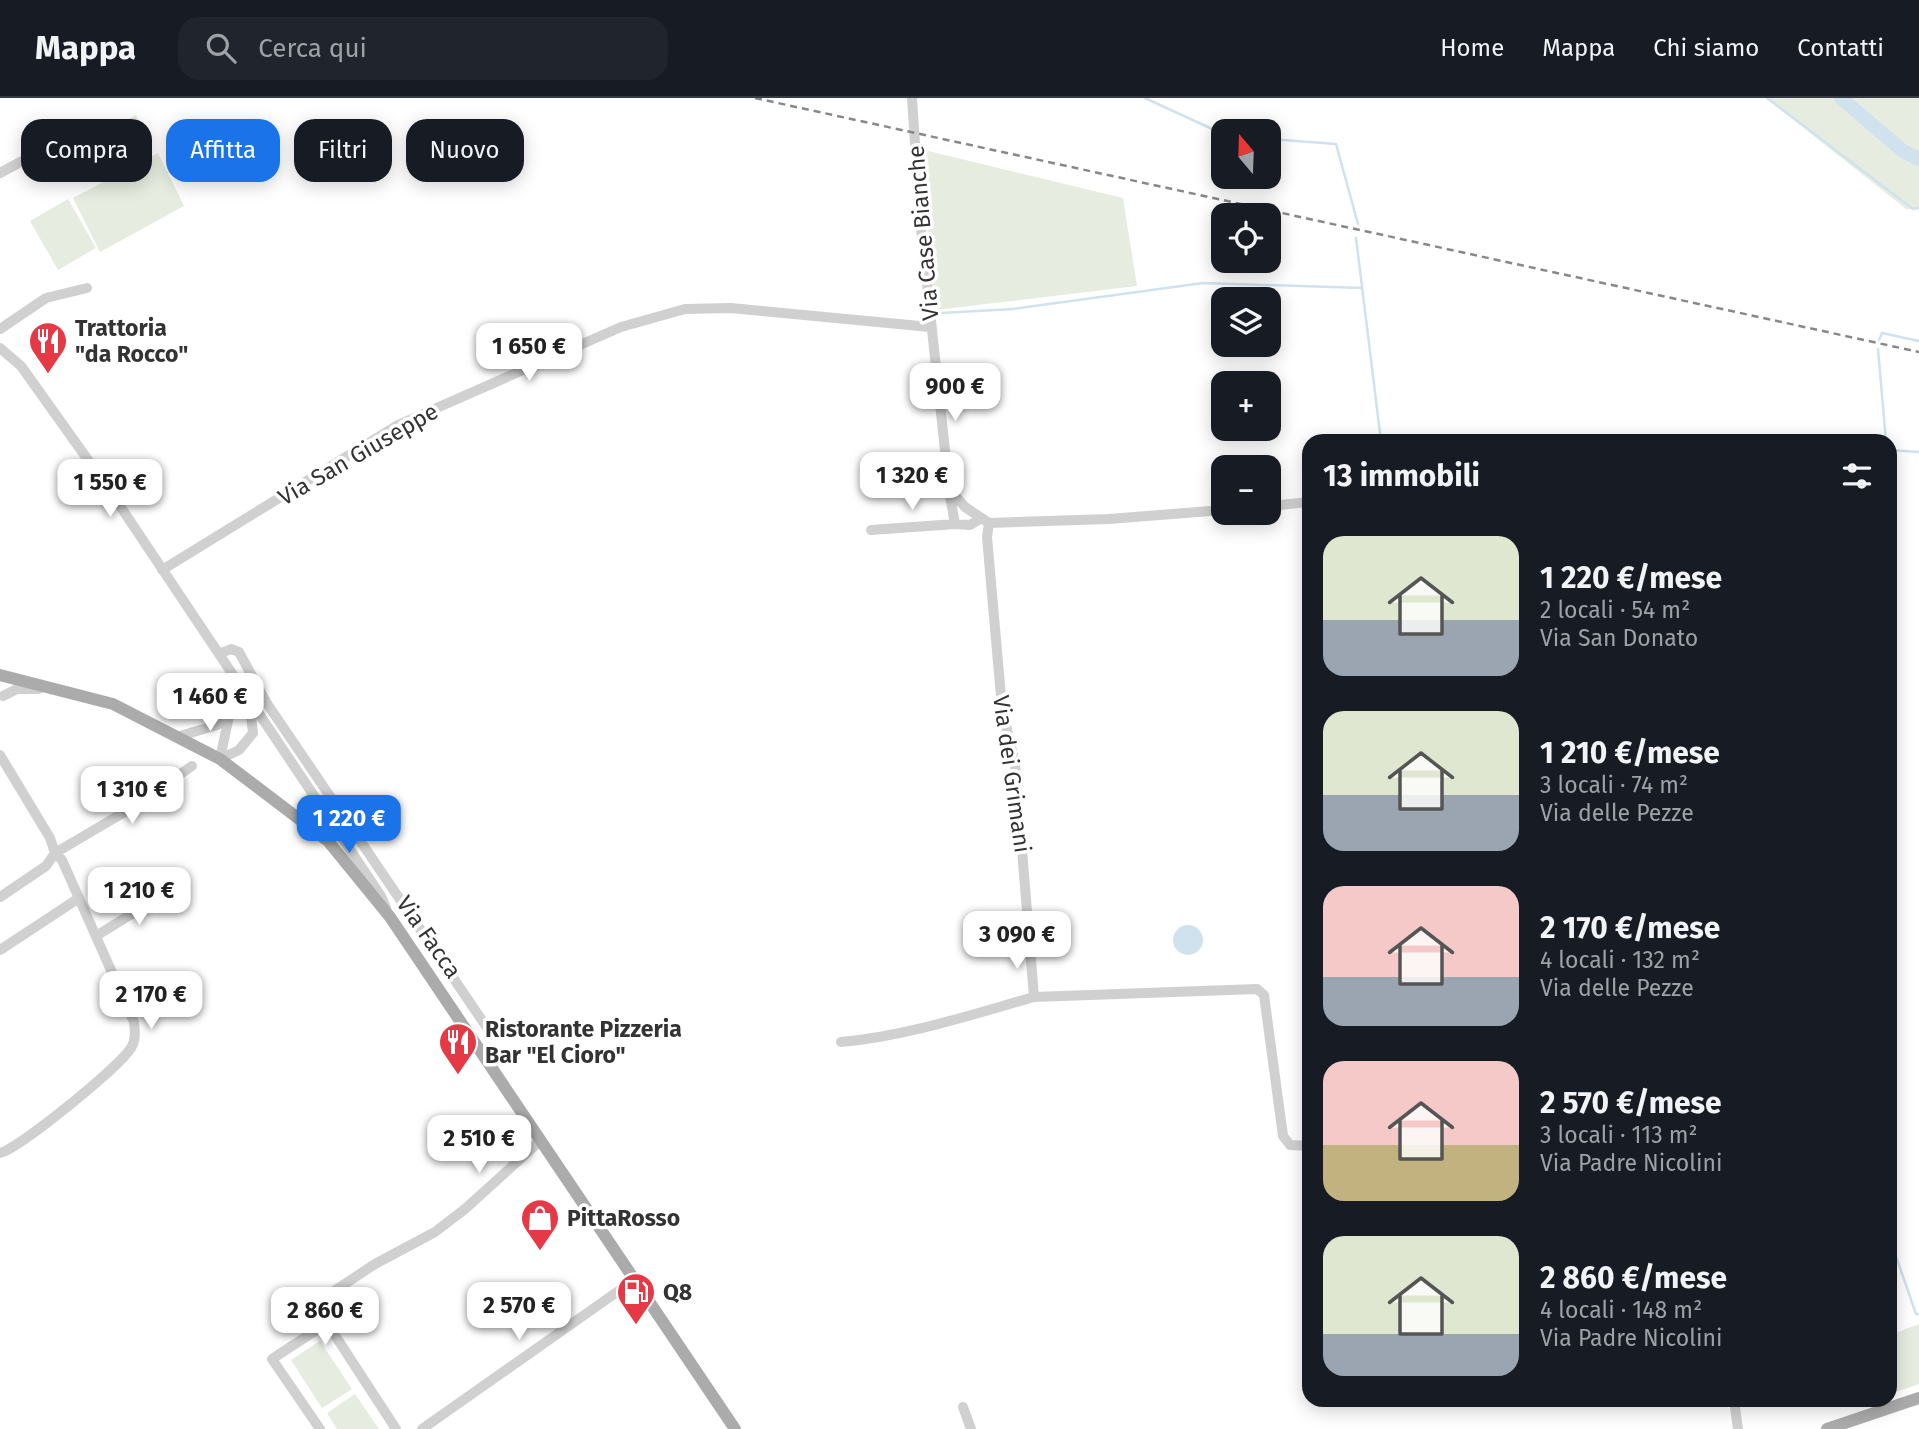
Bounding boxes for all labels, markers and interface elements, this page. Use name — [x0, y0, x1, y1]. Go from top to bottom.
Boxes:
search box — [178, 17, 668, 80]
text: Mappa — [35, 28, 136, 68]
icon: search — [202, 29, 240, 67]
text: Cerca qui — [258, 33, 367, 64]
text: Home — [1440, 34, 1504, 62]
text: Mappa — [1542, 34, 1615, 62]
text: Chi siamo — [1653, 34, 1759, 62]
text: Contatti — [1797, 34, 1884, 62]
chip: Compra — [21, 119, 152, 182]
chip: Affitta — [166, 119, 280, 182]
chip: Filtri — [294, 119, 392, 182]
chip: Nuovo — [406, 119, 524, 182]
north arrow — [1211, 119, 1281, 189]
map controls — [1211, 119, 1281, 525]
street label: Via Case Bianche — [901, 144, 945, 322]
button: locate — [1211, 203, 1281, 273]
button: layers — [1211, 287, 1281, 357]
place label: Trattoria "da Rocco" — [75, 314, 188, 368]
restaurant icon: Trattoria "da Rocco" — [27, 320, 69, 375]
pin: 1 650 € — [464, 324, 594, 383]
text: 1 650 € — [492, 332, 566, 360]
pin: 900 € — [906, 364, 1004, 423]
button: + — [1211, 371, 1281, 441]
text: 900 € — [926, 372, 984, 400]
street label: Via San Giuseppe — [273, 397, 443, 511]
pin: 1 320 € — [847, 452, 977, 512]
button: − — [1211, 455, 1281, 525]
icon: filters — [1838, 457, 1876, 495]
text: 13 immobili — [1323, 458, 1480, 494]
pin: 1 550 € — [45, 460, 175, 519]
text: 1 320 € — [876, 461, 948, 489]
text: 1 550 € — [73, 468, 147, 496]
text: 1 220 €/mese — [1540, 560, 1722, 596]
icon: home — [1379, 564, 1463, 648]
text: 2 locali · 54 m² — [1540, 596, 1690, 624]
text: Via San Donato — [1540, 624, 1698, 652]
pin: 1 460 € — [145, 674, 275, 733]
text: 1 460 € — [173, 682, 247, 710]
street label: Via dei Grimani — [987, 693, 1037, 855]
text: 1 210 €/mese — [1540, 735, 1720, 771]
icon: home — [1379, 739, 1463, 823]
pin: 1 310 € — [67, 766, 197, 826]
text: 3 locali · 74 m² — [1540, 771, 1688, 799]
text: 1 310 € — [97, 775, 167, 803]
pin: 1 220 € — [284, 796, 414, 855]
text: Via delle Pezze — [1540, 799, 1694, 827]
text: 1 220 € — [313, 804, 385, 832]
pin: 1 210 € — [74, 868, 204, 927]
text: 1 210 € — [104, 876, 174, 904]
street label: Via Facca — [391, 890, 467, 984]
text: 2 170 €/mese — [1540, 910, 1720, 946]
pin: 3 090 € — [952, 912, 1082, 971]
icon: home — [1379, 914, 1463, 998]
text: 3 090 € — [979, 920, 1055, 948]
text: 4 locali · 132 m² — [1540, 946, 1700, 974]
pin: 2 170 € — [86, 972, 216, 1031]
text: Via delle Pezze — [1540, 974, 1694, 1002]
text: 2 170 € — [115, 980, 187, 1008]
place label: Ristorante Pizzeria Bar "El Cioro" — [485, 1015, 682, 1069]
restaurant icon: Ristorante Pizzeria Bar "El Cioro" — [437, 1021, 479, 1076]
text: 2 570 €/mese — [1540, 1085, 1722, 1121]
icon: home — [1379, 1089, 1463, 1173]
pin: 2 510 € — [414, 1116, 544, 1175]
text: 3 locali · 113 m² — [1540, 1121, 1698, 1149]
text: 2 510 € — [443, 1124, 515, 1152]
text: Via Padre Nicolini — [1540, 1149, 1722, 1177]
shop icon: PittaRosso — [519, 1197, 561, 1252]
place label: PittaRosso — [567, 1204, 680, 1232]
text: 2 860 €/mese — [1540, 1260, 1727, 1296]
icon: home — [1379, 1264, 1463, 1348]
fuel station icon: Q8 — [615, 1271, 657, 1326]
place label: Q8 — [663, 1278, 692, 1306]
pin: 2 570 € — [454, 1282, 584, 1342]
pin: 2 860 € — [260, 1288, 390, 1347]
text: 2 570 € — [483, 1291, 555, 1319]
text: 2 860 € — [287, 1296, 363, 1324]
text: 4 locali · 148 m² — [1540, 1296, 1702, 1324]
text: Via Padre Nicolini — [1540, 1324, 1722, 1352]

